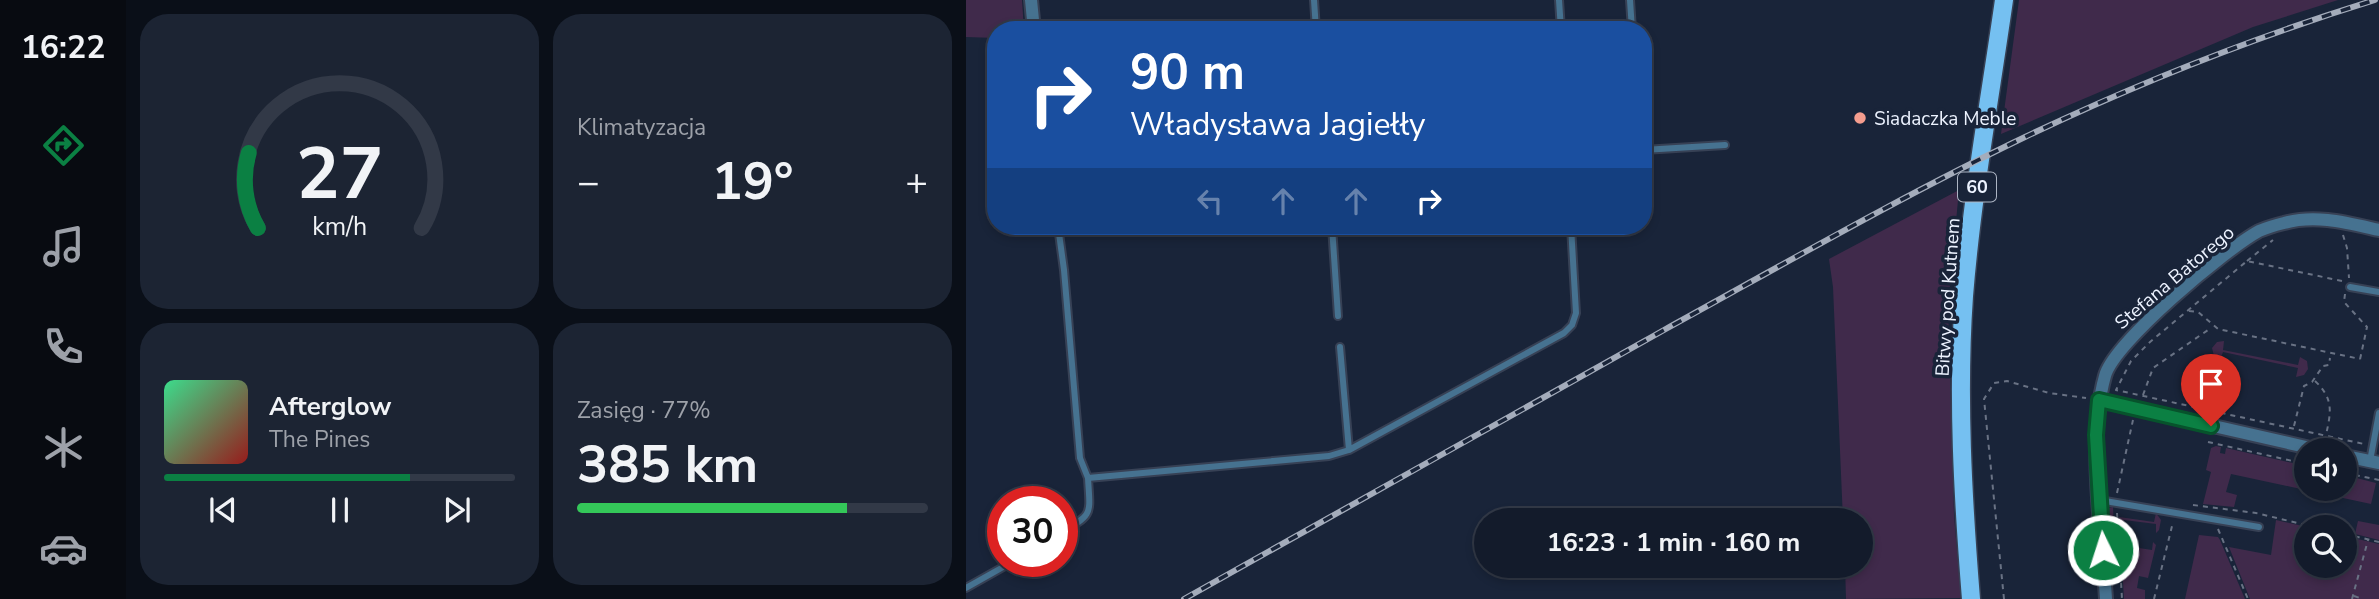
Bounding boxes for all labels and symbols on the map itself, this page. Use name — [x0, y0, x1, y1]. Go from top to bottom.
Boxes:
place label: Siadaczka Meble — [1874, 106, 2016, 132]
marker: Siadaczka Meble — [1852, 110, 1868, 126]
road number: 60 — [1958, 172, 1996, 202]
street label: Bitwy pod Kutnem — [1929, 217, 1967, 377]
street label: Stefana Batorego — [2109, 220, 2240, 336]
pin — [2181, 354, 2241, 426]
speed limit sign: 30 — [987, 486, 1078, 577]
position arrow — [2066, 513, 2140, 587]

